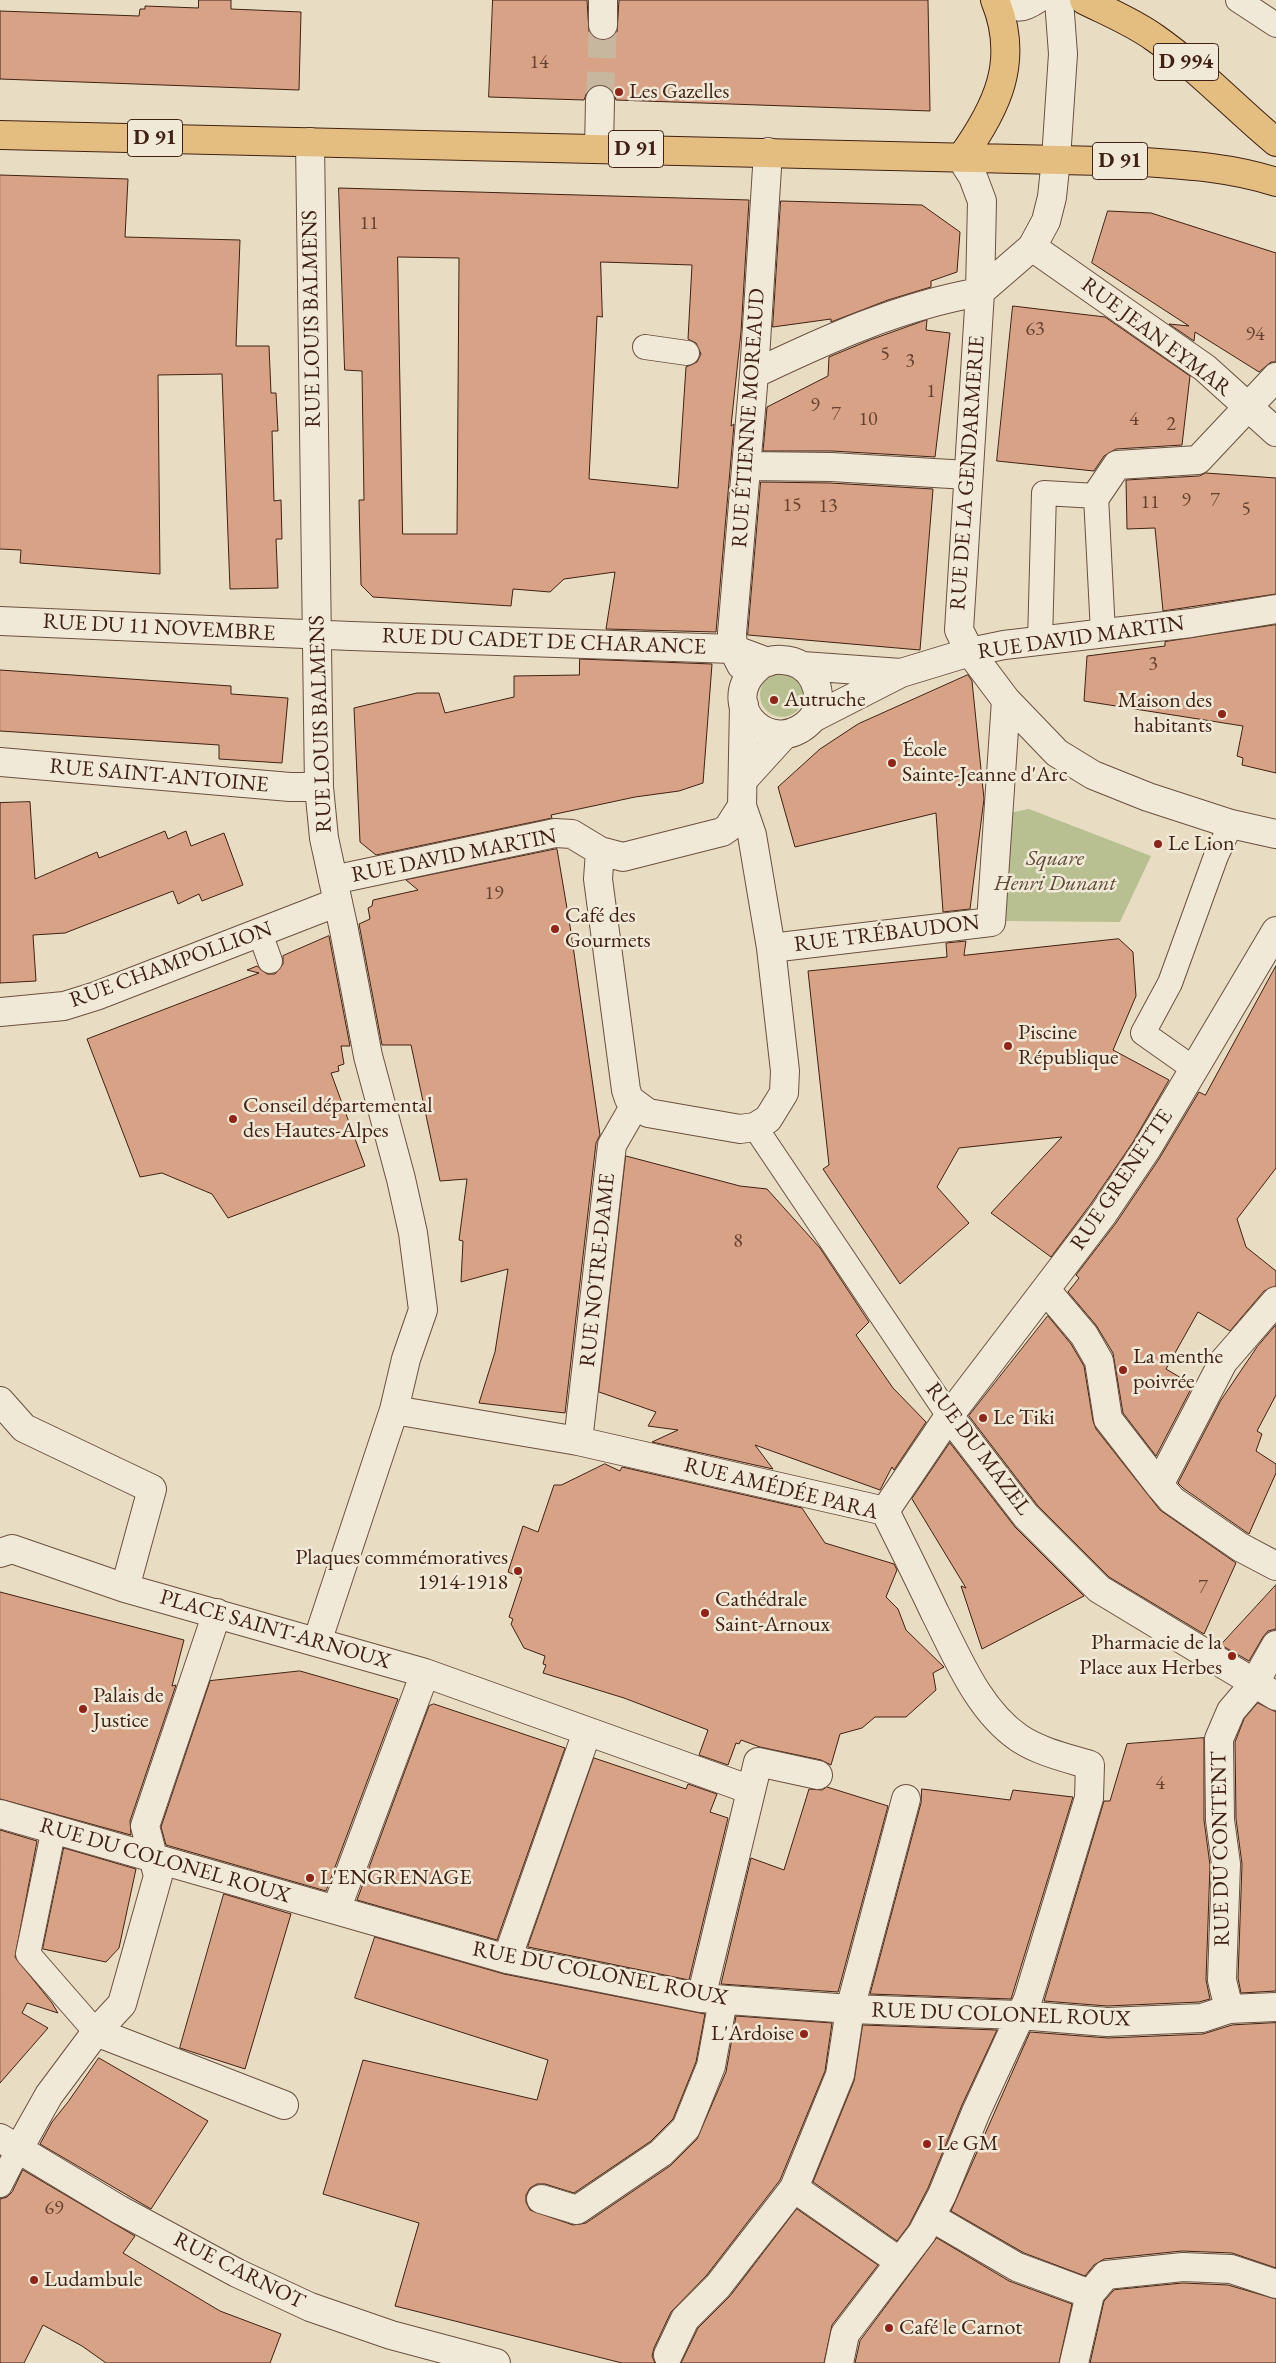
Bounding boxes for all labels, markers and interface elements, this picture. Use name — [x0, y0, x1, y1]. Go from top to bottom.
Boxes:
road number: D 994 — [1154, 44, 1218, 80]
house number: 14 — [529, 51, 549, 75]
place label: Les Gazelles — [629, 79, 729, 105]
marker: Les Gazelles — [613, 86, 625, 98]
road number: D 91 — [128, 120, 182, 156]
road number: D 91 — [608, 130, 664, 168]
road number: D 91 — [1092, 143, 1148, 180]
street label: RUE LOUIS BALMENS — [297, 210, 327, 428]
house number: 11 — [359, 212, 379, 236]
street label: RUE JEAN EYMAR — [1076, 272, 1236, 402]
street label: RUE ÉTIENNE MOREAUD — [727, 287, 771, 549]
house number: 63 — [1025, 318, 1045, 342]
house number: 94 — [1245, 323, 1265, 347]
street label: RUE DE LA GENDARMERIE — [945, 335, 991, 611]
house number: 5 — [880, 343, 890, 367]
house number: 3 — [905, 350, 915, 374]
house number: 1 — [926, 380, 936, 404]
house number: 9 — [810, 394, 820, 418]
house number: 7 — [831, 403, 841, 427]
house number: 10 — [858, 408, 878, 432]
house number: 4 — [1129, 408, 1139, 432]
house number: 2 — [1166, 413, 1176, 437]
house number: 9 — [1181, 489, 1191, 513]
house number: 7 — [1210, 489, 1220, 513]
house number: 11 — [1140, 491, 1160, 515]
house number: 15 — [782, 494, 802, 518]
house number: 13 — [818, 495, 838, 519]
house number: 5 — [1241, 498, 1251, 522]
street label: RUE DU 11 NOVEMBRE — [42, 609, 276, 647]
street label: RUE DAVID MARTIN — [976, 610, 1186, 666]
street label: RUE LOUIS BALMENS — [304, 615, 338, 833]
street label: RUE DU CADET DE CHARANCE — [382, 623, 706, 661]
house number: 3 — [1148, 653, 1158, 677]
place label: Autruche — [784, 687, 866, 713]
place label: Maison des habitants — [1118, 688, 1212, 739]
marker: Autruche — [768, 694, 780, 706]
marker: Maison des habitants — [1216, 708, 1228, 720]
place label: École Sainte-Jeanne d'Arc — [902, 737, 1068, 788]
street label: RUE SAINT-ANTOINE — [48, 753, 270, 799]
marker: École Sainte-Jeanne d'Arc — [886, 757, 898, 769]
street label: RUE DAVID MARTIN — [349, 823, 559, 889]
place label: Le Lion — [1168, 831, 1235, 857]
marker: Le Lion — [1152, 838, 1164, 850]
park label: Square Henri Dunant — [994, 846, 1116, 898]
house number: 19 — [484, 882, 504, 906]
place label: Café des Gourmets — [565, 903, 651, 954]
street label: RUE TRÉBAUDON — [793, 910, 981, 958]
street label: RUE CHAMPOLLION — [66, 916, 276, 1014]
marker: Café des Gourmets — [549, 923, 561, 935]
place label: Piscine République — [1018, 1020, 1119, 1072]
marker: Piscine République — [1002, 1040, 1014, 1052]
place label: Conseil départemental des Hautes-Alpes — [243, 1093, 432, 1144]
street label: RUE GRENETTE — [1065, 1104, 1179, 1256]
marker: Conseil départemental des Hautes-Alpes — [227, 1113, 239, 1125]
street label: RUE NOTRE-DAME — [575, 1172, 621, 1368]
house number: 8 — [733, 1230, 743, 1254]
place label: La menthe poivrée — [1133, 1344, 1223, 1395]
marker: La menthe poivrée — [1117, 1364, 1129, 1376]
street label: RUE DU MAZEL — [919, 1377, 1037, 1521]
place label: Le Tiki — [993, 1405, 1055, 1431]
marker: Le Tiki — [977, 1412, 989, 1424]
street label: RUE AMÉDÉE PARA — [681, 1452, 881, 1526]
place label: Plaques commémoratives 1914-1918 — [295, 1545, 508, 1596]
marker: Plaques commémoratives 1914-1918 — [512, 1565, 524, 1577]
house number: 7 — [1198, 1576, 1208, 1600]
street label: PLACE SAINT-ARNOUX — [157, 1584, 393, 1676]
place label: Cathédrale Saint-Arnoux — [715, 1587, 830, 1638]
marker: Cathédrale Saint-Arnoux — [699, 1607, 711, 1619]
place label: Pharmacie de la Place aux Herbes — [1079, 1630, 1222, 1682]
marker: Pharmacie de la Place aux Herbes — [1226, 1650, 1238, 1662]
place label: Palais de Justice — [93, 1683, 163, 1734]
marker: Palais de Justice — [77, 1703, 89, 1715]
street label: RUE DU CONTENT — [1206, 1751, 1236, 1947]
house number: 4 — [1155, 1772, 1165, 1796]
street label: RUE DU COLONEL ROUX — [37, 1813, 293, 1909]
place label: L'ENGRENAGE — [320, 1865, 472, 1891]
marker: L'ENGRENAGE — [304, 1872, 316, 1884]
street label: RUE DU COLONEL ROUX — [470, 1936, 730, 2012]
street label: RUE DU COLONEL ROUX — [871, 1997, 1131, 2033]
place label: L'Ardoise — [711, 2021, 794, 2047]
marker: L'Ardoise — [798, 2028, 810, 2040]
place label: Le GM — [937, 2131, 999, 2157]
marker: Le GM — [921, 2138, 933, 2150]
house number: 69 — [44, 2197, 64, 2221]
street label: RUE CARNOT — [169, 2227, 309, 2315]
place label: Ludambule — [44, 2267, 142, 2293]
marker: Ludambule — [28, 2274, 40, 2286]
place label: Café le Carnot — [899, 2315, 1022, 2341]
marker: Café le Carnot — [883, 2322, 895, 2334]

